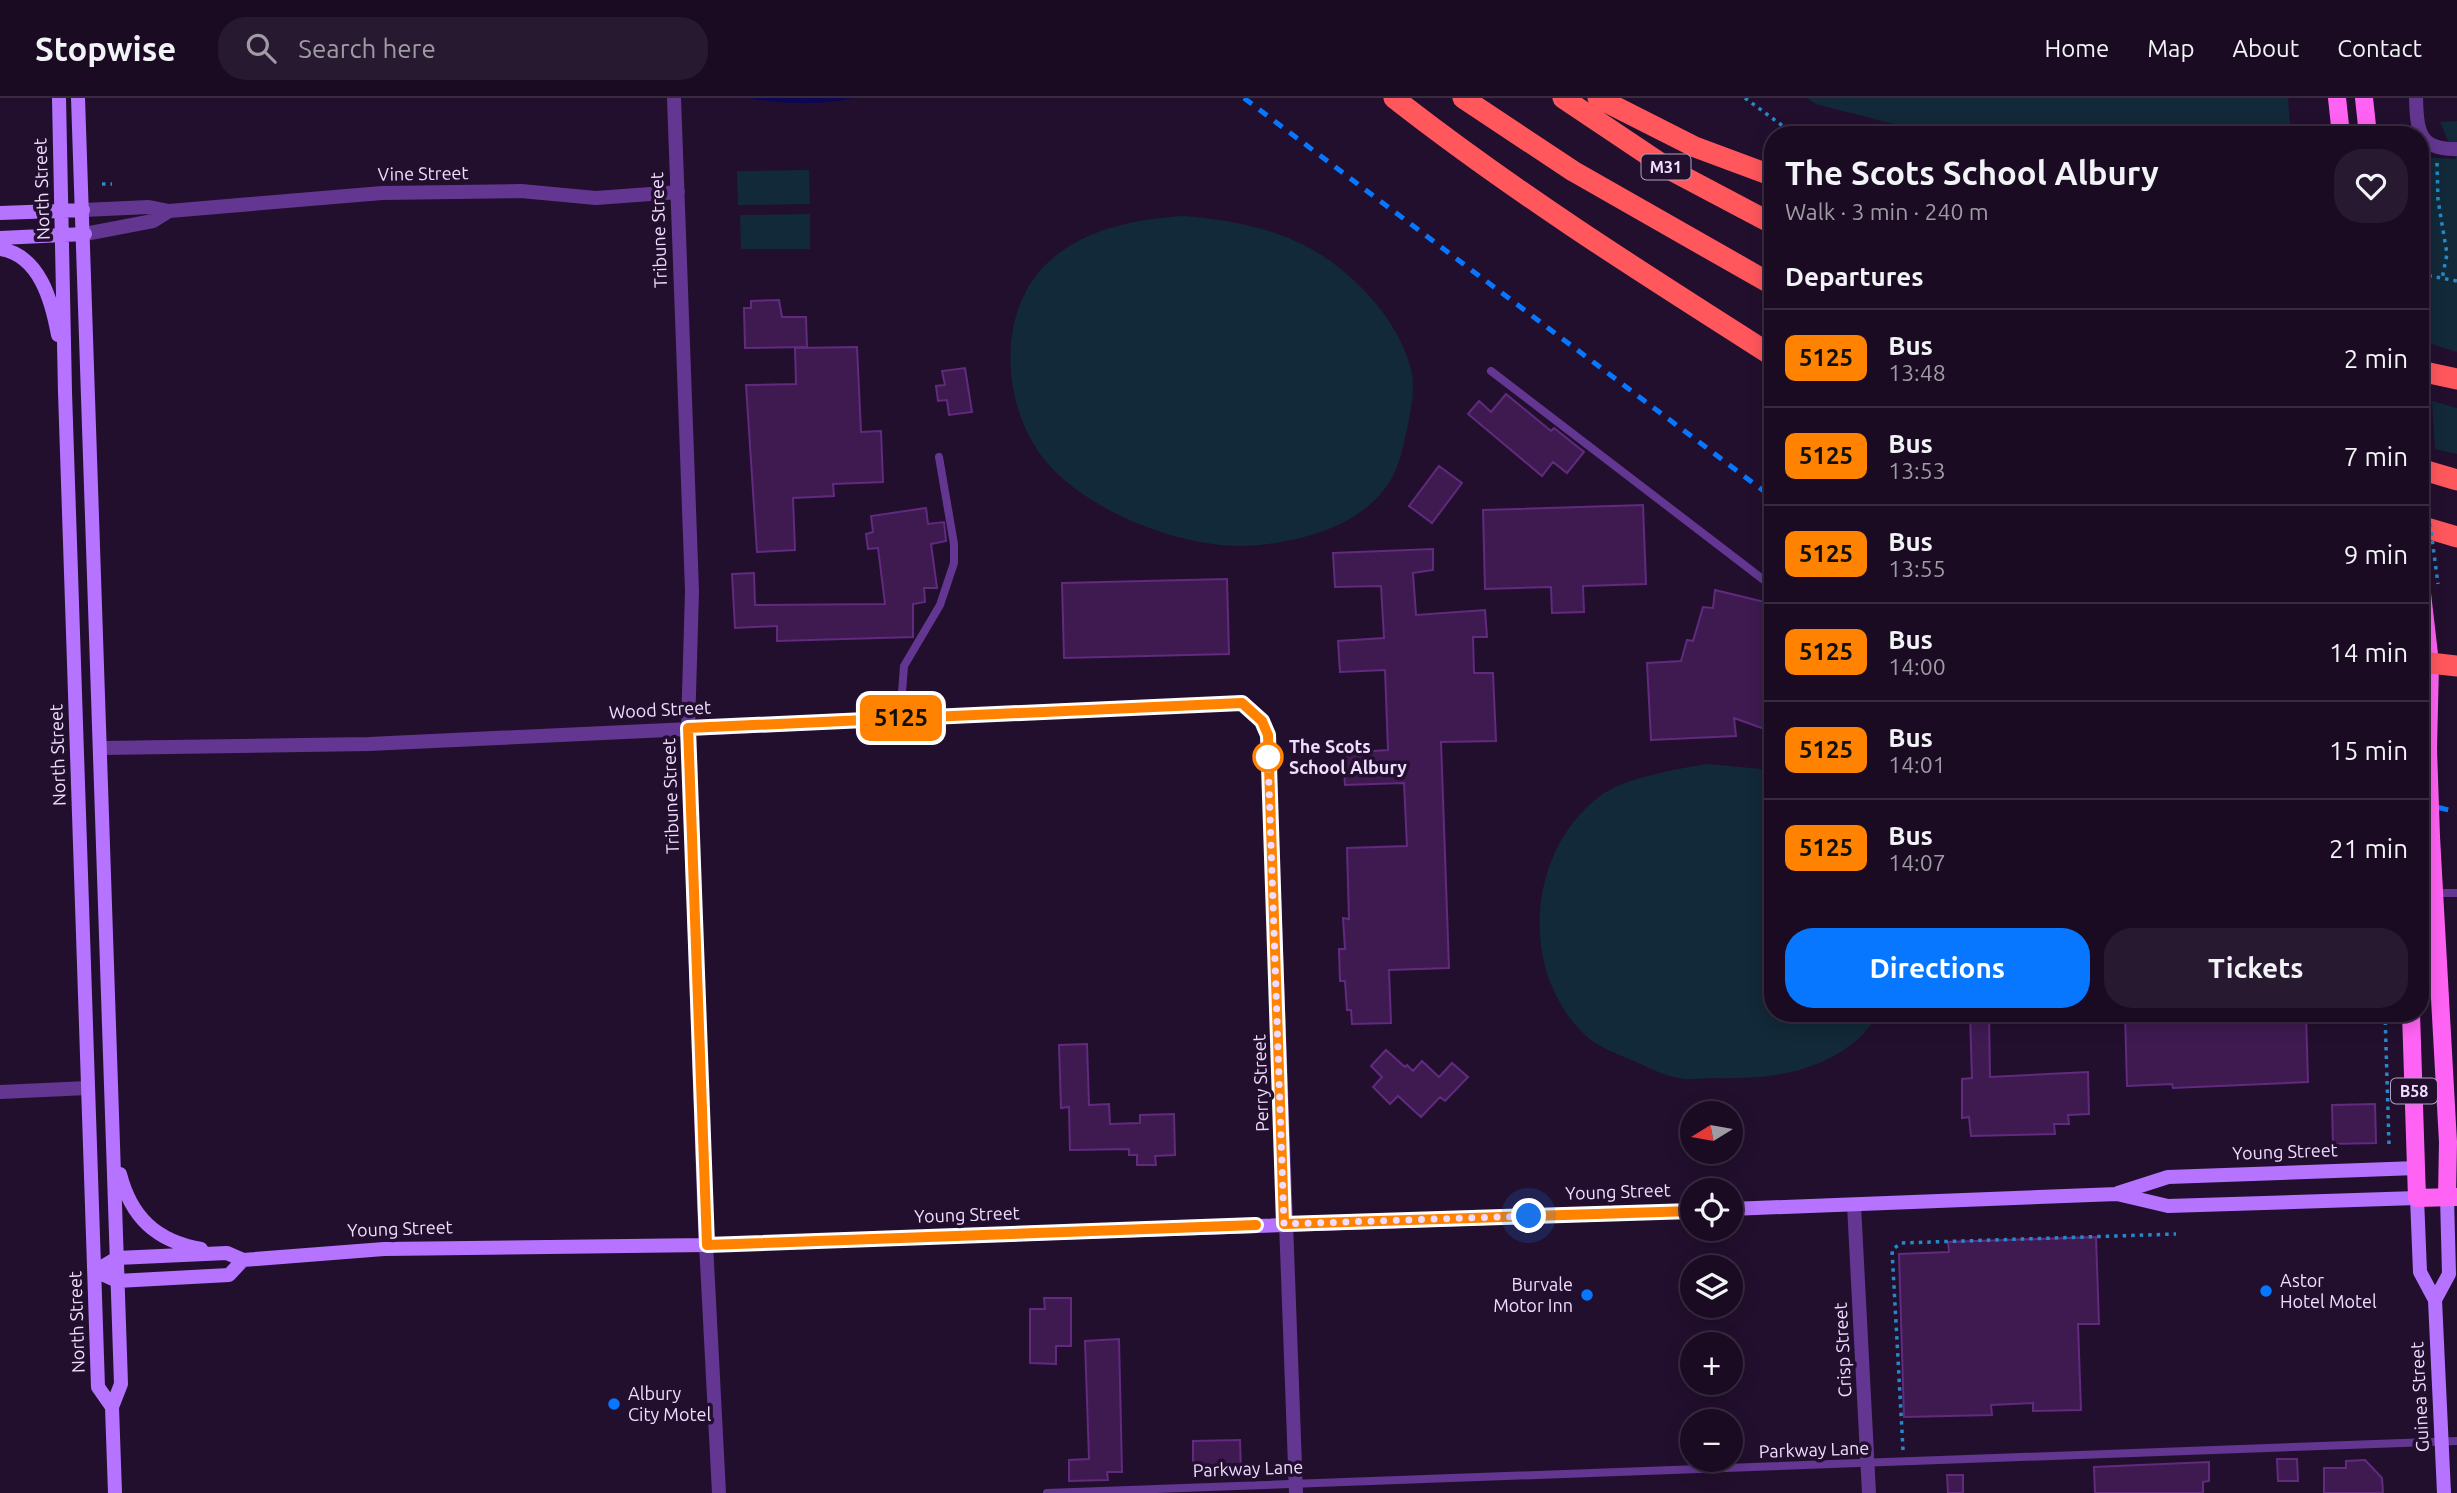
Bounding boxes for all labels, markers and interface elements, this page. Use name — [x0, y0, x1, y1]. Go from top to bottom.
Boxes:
search box — [218, 17, 708, 80]
icon: search — [242, 29, 280, 67]
text: Stopwise — [35, 30, 176, 67]
text: Search here — [298, 34, 436, 63]
text: Home — [2044, 35, 2109, 62]
text: Map — [2147, 35, 2194, 62]
text: About — [2232, 35, 2299, 62]
text: Contact — [2337, 35, 2422, 62]
street label: North Street — [29, 138, 53, 240]
button: heart — [2334, 149, 2408, 223]
text: The Scots School Albury — [1785, 154, 2159, 191]
road number: M31 — [1642, 155, 1690, 180]
street label: Vine Street — [377, 162, 469, 184]
street label: Tribune Street — [646, 172, 670, 288]
text: Walk · 3 min · 240 m — [1785, 199, 1989, 224]
text: Departures — [1785, 262, 1923, 291]
text: Bus — [1888, 331, 1933, 360]
text: 5125 — [1799, 344, 1853, 371]
text: 2 min — [2344, 344, 2408, 373]
text: 13:48 — [1888, 360, 1946, 385]
text: Bus — [1888, 429, 1933, 458]
text: 5125 — [1799, 442, 1853, 469]
text: 7 min — [2344, 442, 2408, 471]
text: 13:53 — [1888, 458, 1946, 483]
text: Bus — [1888, 527, 1933, 556]
text: 5125 — [1799, 540, 1853, 567]
text: 9 min — [2344, 540, 2408, 569]
text: 13:55 — [1888, 556, 1946, 581]
text: Bus — [1888, 625, 1933, 654]
text: 5125 — [1799, 638, 1853, 665]
text: 14 min — [2329, 638, 2408, 667]
text: 14:00 — [1888, 654, 1946, 679]
line badge: 5125 — [852, 695, 950, 741]
street label: Wood Street — [608, 696, 712, 722]
street label: North Street — [45, 704, 69, 806]
text: 5125 — [874, 704, 928, 731]
text: Bus — [1888, 723, 1933, 752]
place label: The Scots School Albury — [1289, 736, 1407, 777]
text: 5125 — [1799, 736, 1853, 763]
text: 15 min — [2329, 736, 2408, 765]
street label: Tribune Street — [658, 738, 682, 854]
marker: The Scots School Albury — [1253, 742, 1283, 772]
text: 14:01 — [1888, 752, 1946, 777]
text: Bus — [1888, 821, 1933, 850]
text: 5125 — [1799, 834, 1853, 861]
text: 21 min — [2329, 834, 2408, 863]
text: 14:07 — [1888, 850, 1946, 875]
button: Directions — [1785, 928, 2090, 1008]
button: Tickets — [2104, 928, 2408, 1008]
street label: Perry Street — [1248, 1034, 1272, 1132]
road number: B58 — [2391, 1079, 2437, 1104]
north arrow — [1680, 1101, 1743, 1164]
map controls — [1680, 1101, 1743, 1472]
street label: Young Street — [2232, 1139, 2338, 1163]
button: locate — [1680, 1178, 1743, 1241]
street label: Young Street — [1565, 1179, 1671, 1203]
your location — [1511, 1198, 1546, 1233]
street label: Young Street — [914, 1202, 1020, 1226]
street label: Young Street — [347, 1216, 453, 1240]
button: layers — [1680, 1255, 1743, 1318]
place label: Astor Hotel Motel — [2280, 1270, 2377, 1311]
street label: North Street — [64, 1271, 88, 1373]
place label: Burvale Motor Inn — [1493, 1274, 1573, 1315]
marker: Astor Hotel Motel — [2258, 1283, 2274, 1299]
marker: Burvale Motor Inn — [1579, 1287, 1595, 1303]
street label: Crisp Street — [1830, 1302, 1854, 1398]
button: + — [1680, 1332, 1743, 1395]
street label: Guinea Street — [2406, 1341, 2432, 1453]
place label: Albury City Motel — [628, 1383, 711, 1424]
marker: Albury City Motel — [606, 1396, 622, 1412]
button: − — [1680, 1409, 1743, 1472]
street label: Parkway Lane — [1758, 1437, 1869, 1461]
street label: Parkway Lane — [1192, 1456, 1303, 1480]

